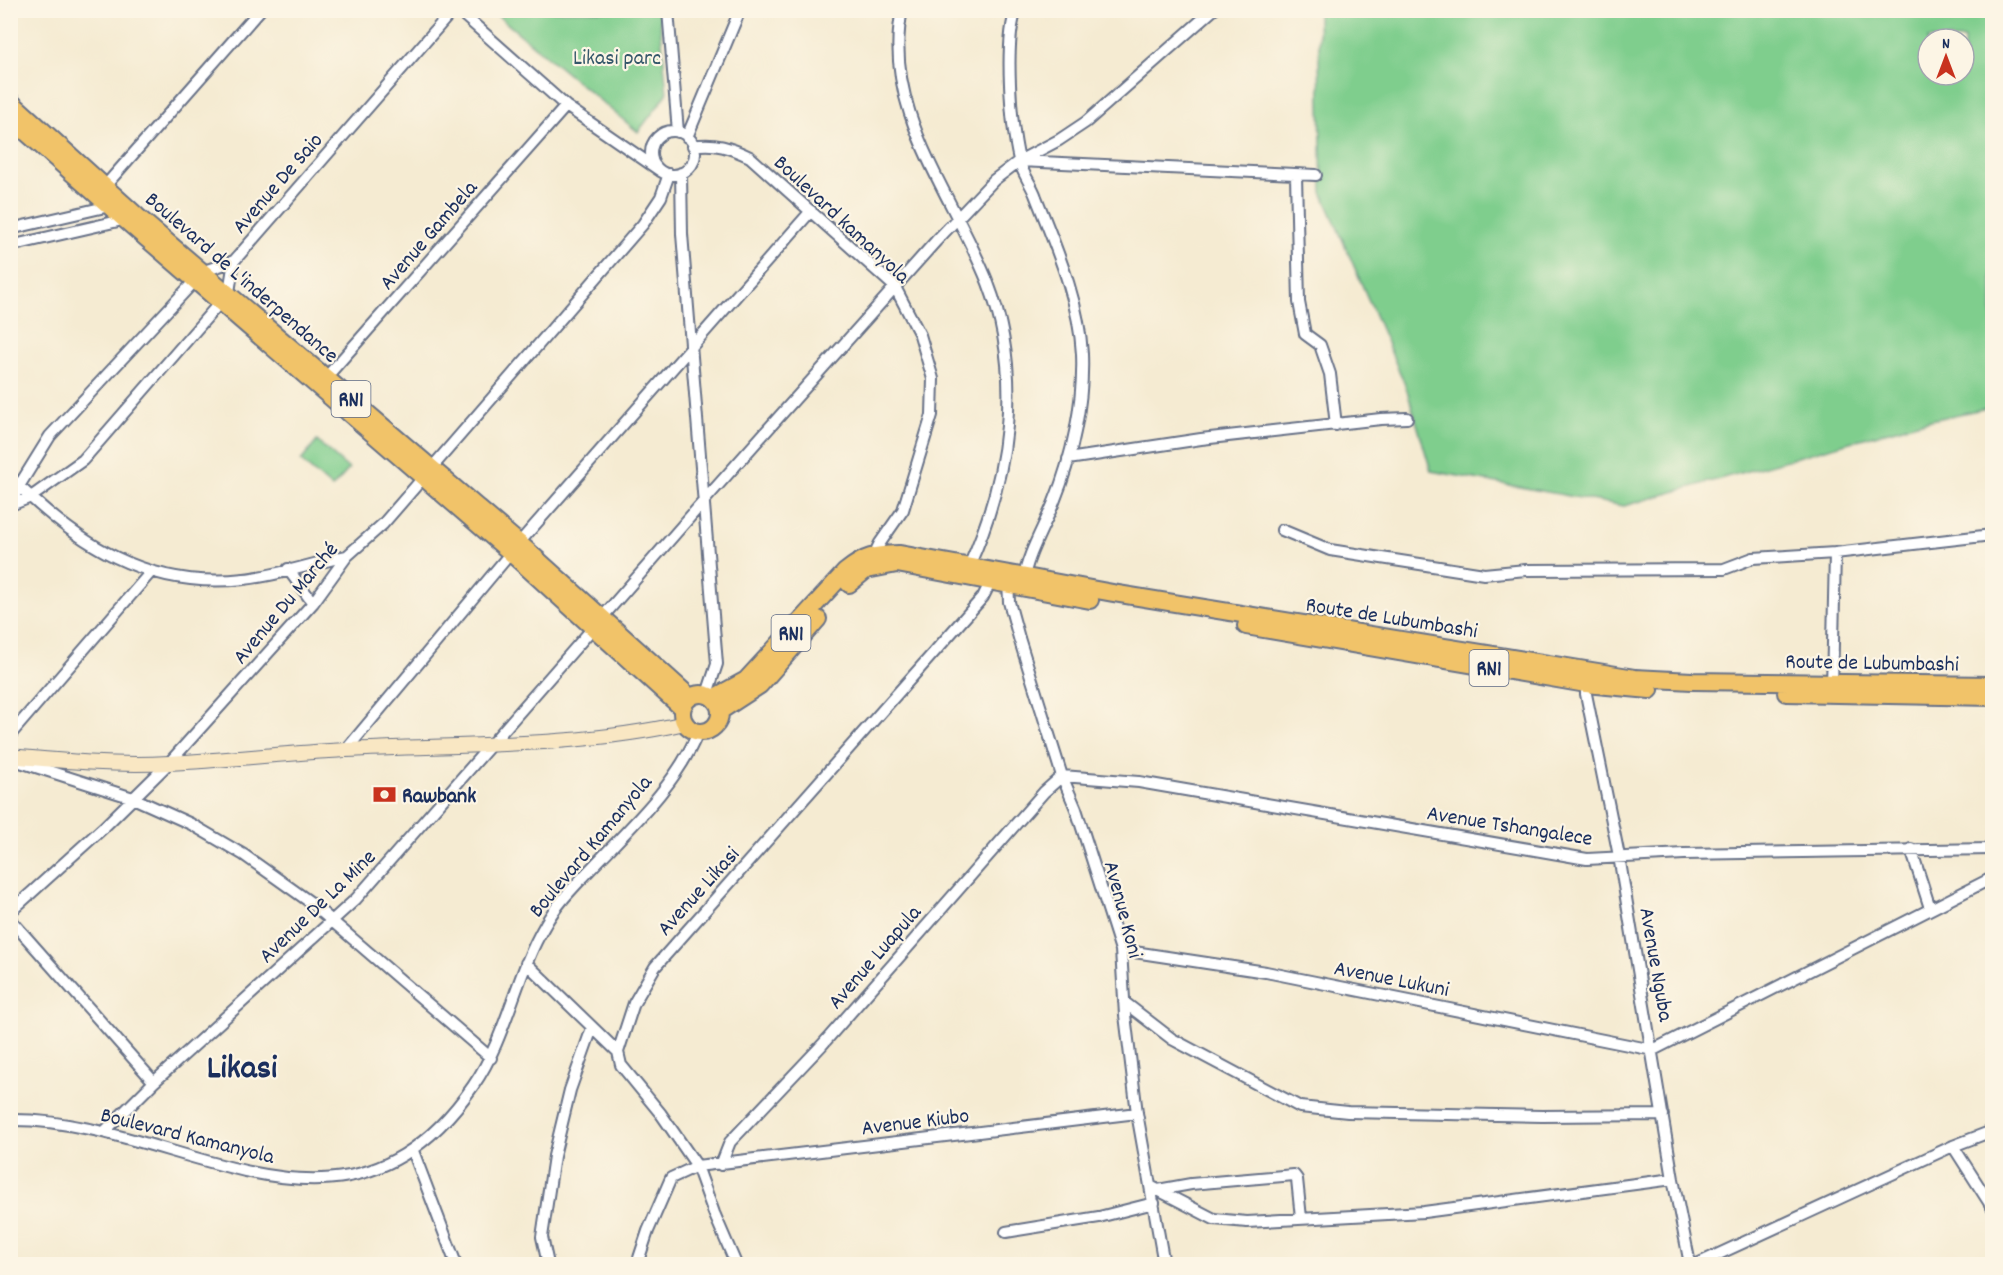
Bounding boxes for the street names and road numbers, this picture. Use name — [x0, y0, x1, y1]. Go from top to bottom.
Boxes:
street label: Avenue De Saio — [226, 127, 331, 242]
street label: Boulevard kamanyola — [765, 149, 916, 293]
street label: Avenue Gambela — [373, 174, 487, 298]
street label: Boulevard de L'inderpendance — [137, 186, 344, 372]
road number: RN1 — [332, 381, 370, 417]
street label: Avenue Du Marché — [226, 536, 347, 672]
street label: Route de Lubumbashi — [1303, 591, 1480, 648]
road number: RN1 — [772, 615, 810, 651]
street label: Route de Lubumbashi — [1785, 647, 1959, 682]
road number: RN1 — [1470, 650, 1508, 686]
street label: Boulevard Kamanyola — [523, 769, 661, 925]
street label: Avenue Tshangalece — [1424, 799, 1594, 856]
street label: Avenue Likasi — [651, 841, 748, 944]
street label: Avenue De La Mine — [253, 843, 384, 972]
street label: Avenue Koni — [1094, 858, 1149, 962]
street label: Avenue Luapula — [822, 899, 930, 1017]
street label: Avenue Nguba — [1629, 905, 1680, 1025]
street label: Avenue Lukuni — [1331, 954, 1451, 1007]
street label: Boulevard Kamanyola — [97, 1101, 278, 1174]
street label: Avenue Kiubo — [860, 1101, 971, 1145]

